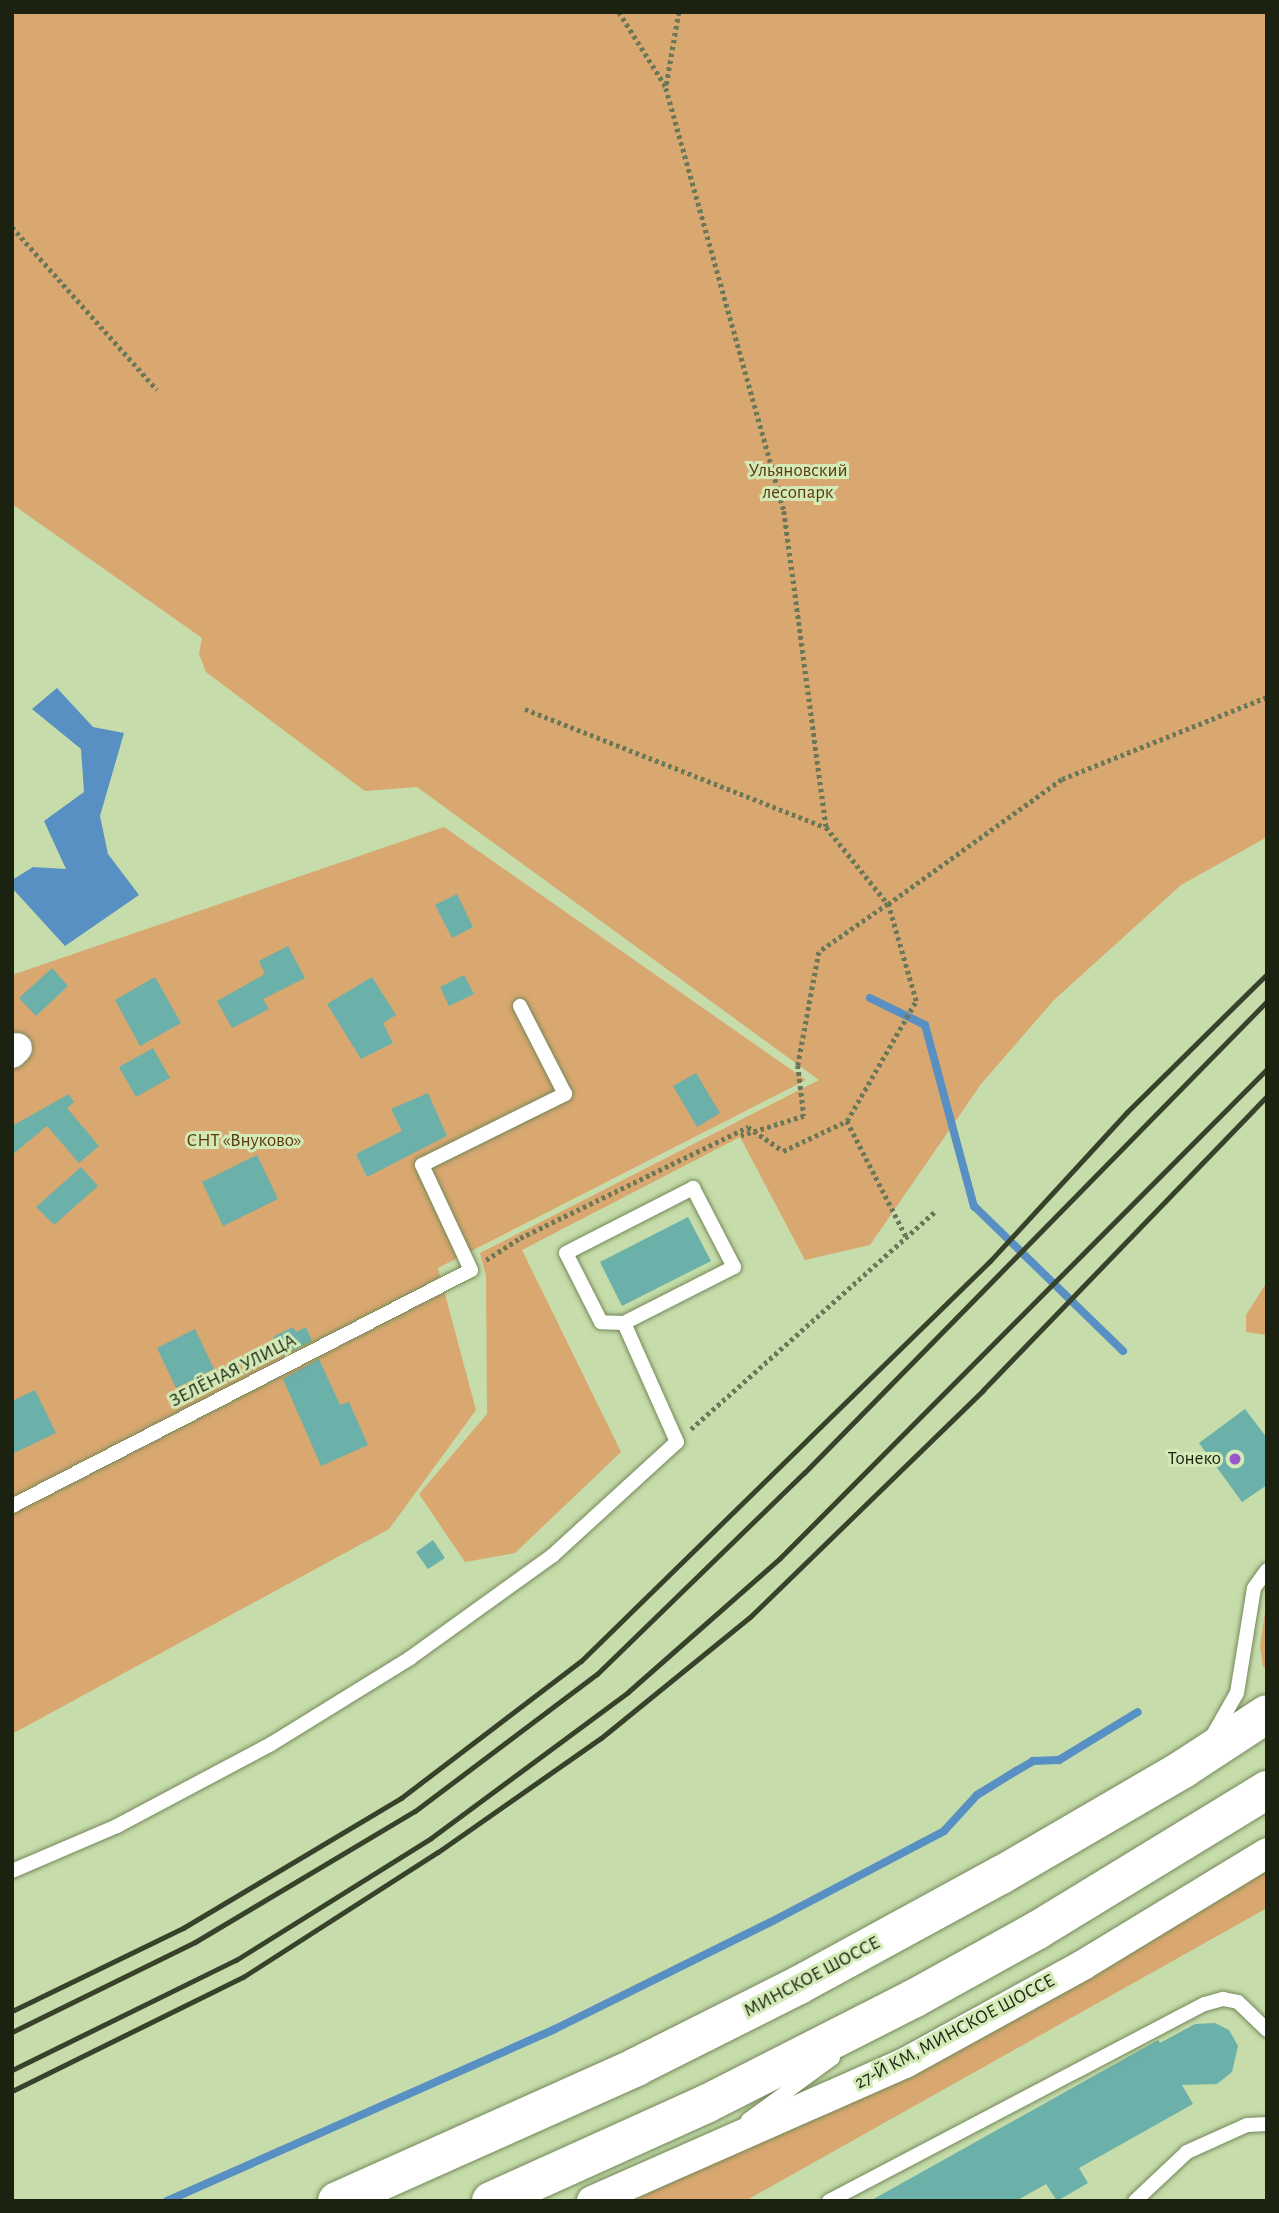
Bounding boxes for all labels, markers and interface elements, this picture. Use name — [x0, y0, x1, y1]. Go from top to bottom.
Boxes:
park label: Ульяновский лесопарк — [748, 460, 848, 504]
park label: СНТ «Внуково» — [186, 1130, 302, 1152]
street label: ЗЕЛЁНАЯ УЛИЦА — [166, 1329, 300, 1413]
place label: Тонеко — [1168, 1448, 1221, 1470]
marker: Тонеко — [1227, 1451, 1243, 1467]
street label: МИНСКОЕ ШОССЕ — [740, 1931, 884, 2023]
street label: 27-Й КМ, МИНСКОЕ ШОССЕ — [851, 1969, 1059, 2095]

